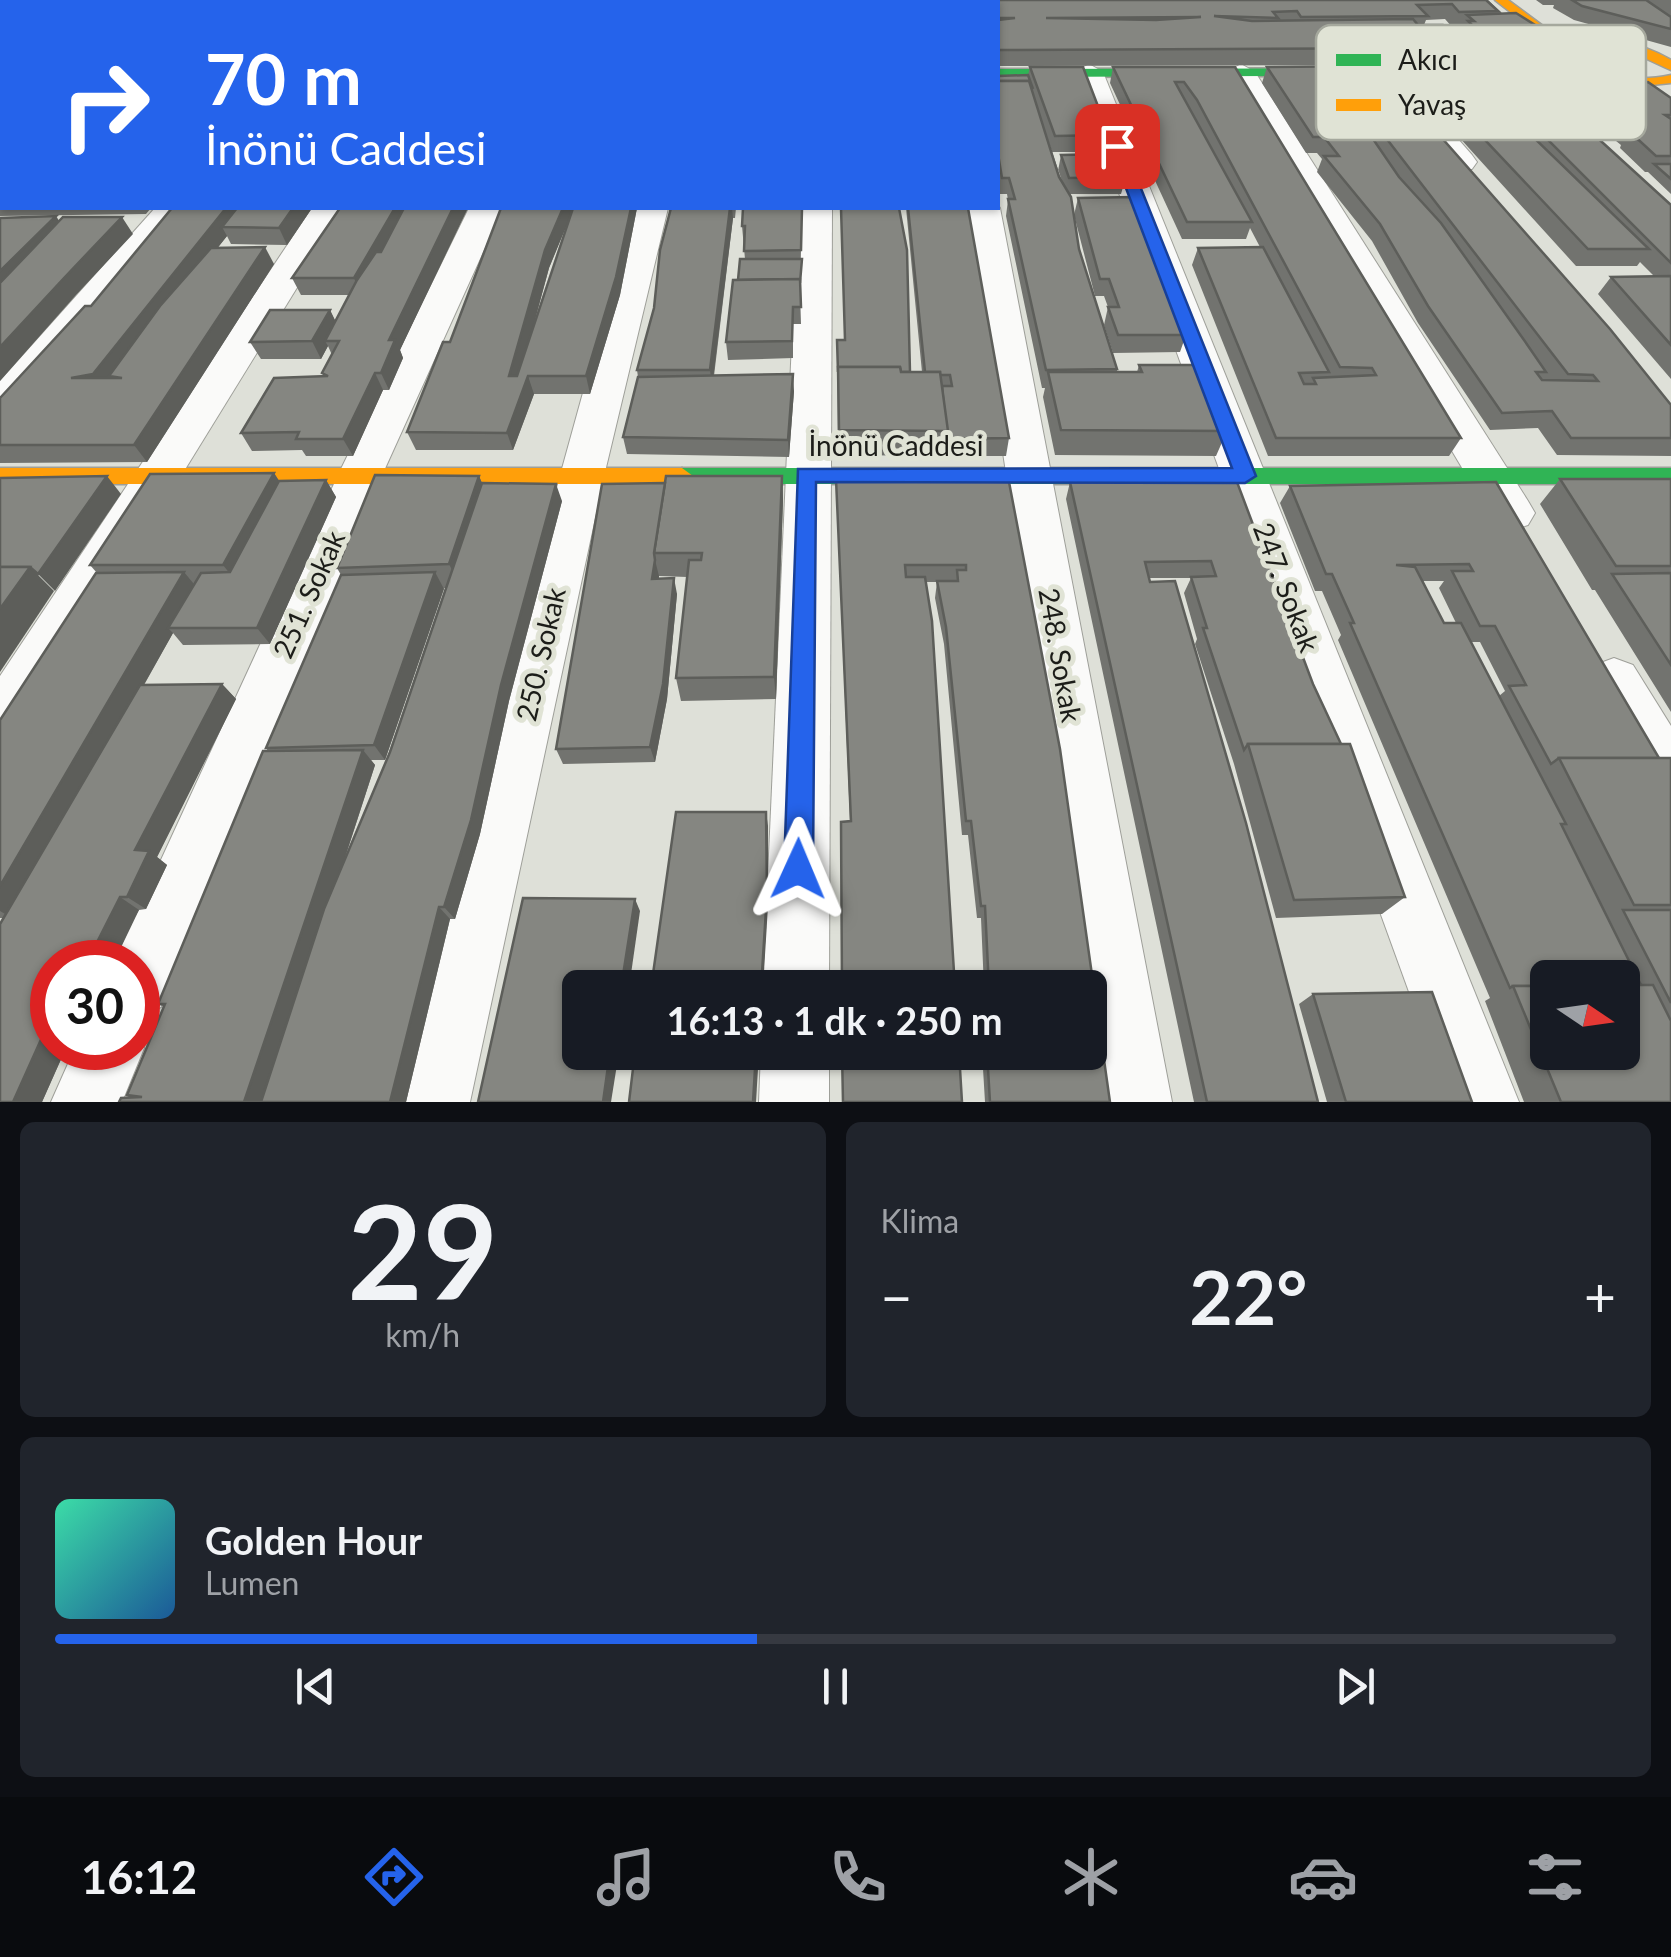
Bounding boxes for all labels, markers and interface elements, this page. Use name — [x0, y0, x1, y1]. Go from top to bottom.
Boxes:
legend — [1316, 25, 1646, 140]
text: 70 m — [205, 36, 362, 120]
icon: right — [40, 40, 170, 170]
text: Akıcı — [1398, 42, 1458, 76]
text: Yavaş — [1398, 87, 1466, 121]
pin — [1075, 104, 1160, 189]
icon: arrive — [1090, 119, 1145, 174]
text: İnönü Caddesi — [205, 121, 486, 175]
street label: İnönü Caddesi — [808, 428, 984, 462]
street label: 247. Sokak — [1247, 517, 1327, 657]
street label: 251. Sokak — [265, 524, 351, 663]
street label: 250. Sokak — [508, 583, 572, 724]
street label: 248. Sokak — [1032, 585, 1090, 726]
position arrow — [746, 817, 850, 921]
speed limit sign: 30 — [30, 940, 160, 1070]
north arrow — [1530, 960, 1640, 1070]
map controls — [1530, 960, 1640, 1070]
text: 16:13 · 1 dk · 250 m — [666, 997, 1003, 1043]
text: 29 — [347, 1172, 498, 1328]
text: Klima — [881, 1201, 959, 1240]
text: 22° — [1189, 1251, 1307, 1341]
text: − — [881, 1263, 912, 1329]
text: + — [1584, 1263, 1616, 1329]
text: km/h — [385, 1315, 460, 1354]
text: Golden Hour — [205, 1517, 422, 1563]
text: Lumen — [205, 1563, 299, 1602]
icon: previous — [288, 1659, 343, 1714]
icon: pause — [808, 1659, 863, 1714]
icon: next — [1328, 1659, 1383, 1714]
icon: directions — [359, 1842, 429, 1912]
icon: music — [591, 1842, 661, 1912]
icon: phone — [823, 1842, 893, 1912]
icon: climate — [1056, 1842, 1126, 1912]
icon: car — [1288, 1842, 1358, 1912]
icon: filters — [1520, 1842, 1590, 1912]
text: 16:12 — [81, 1850, 197, 1904]

